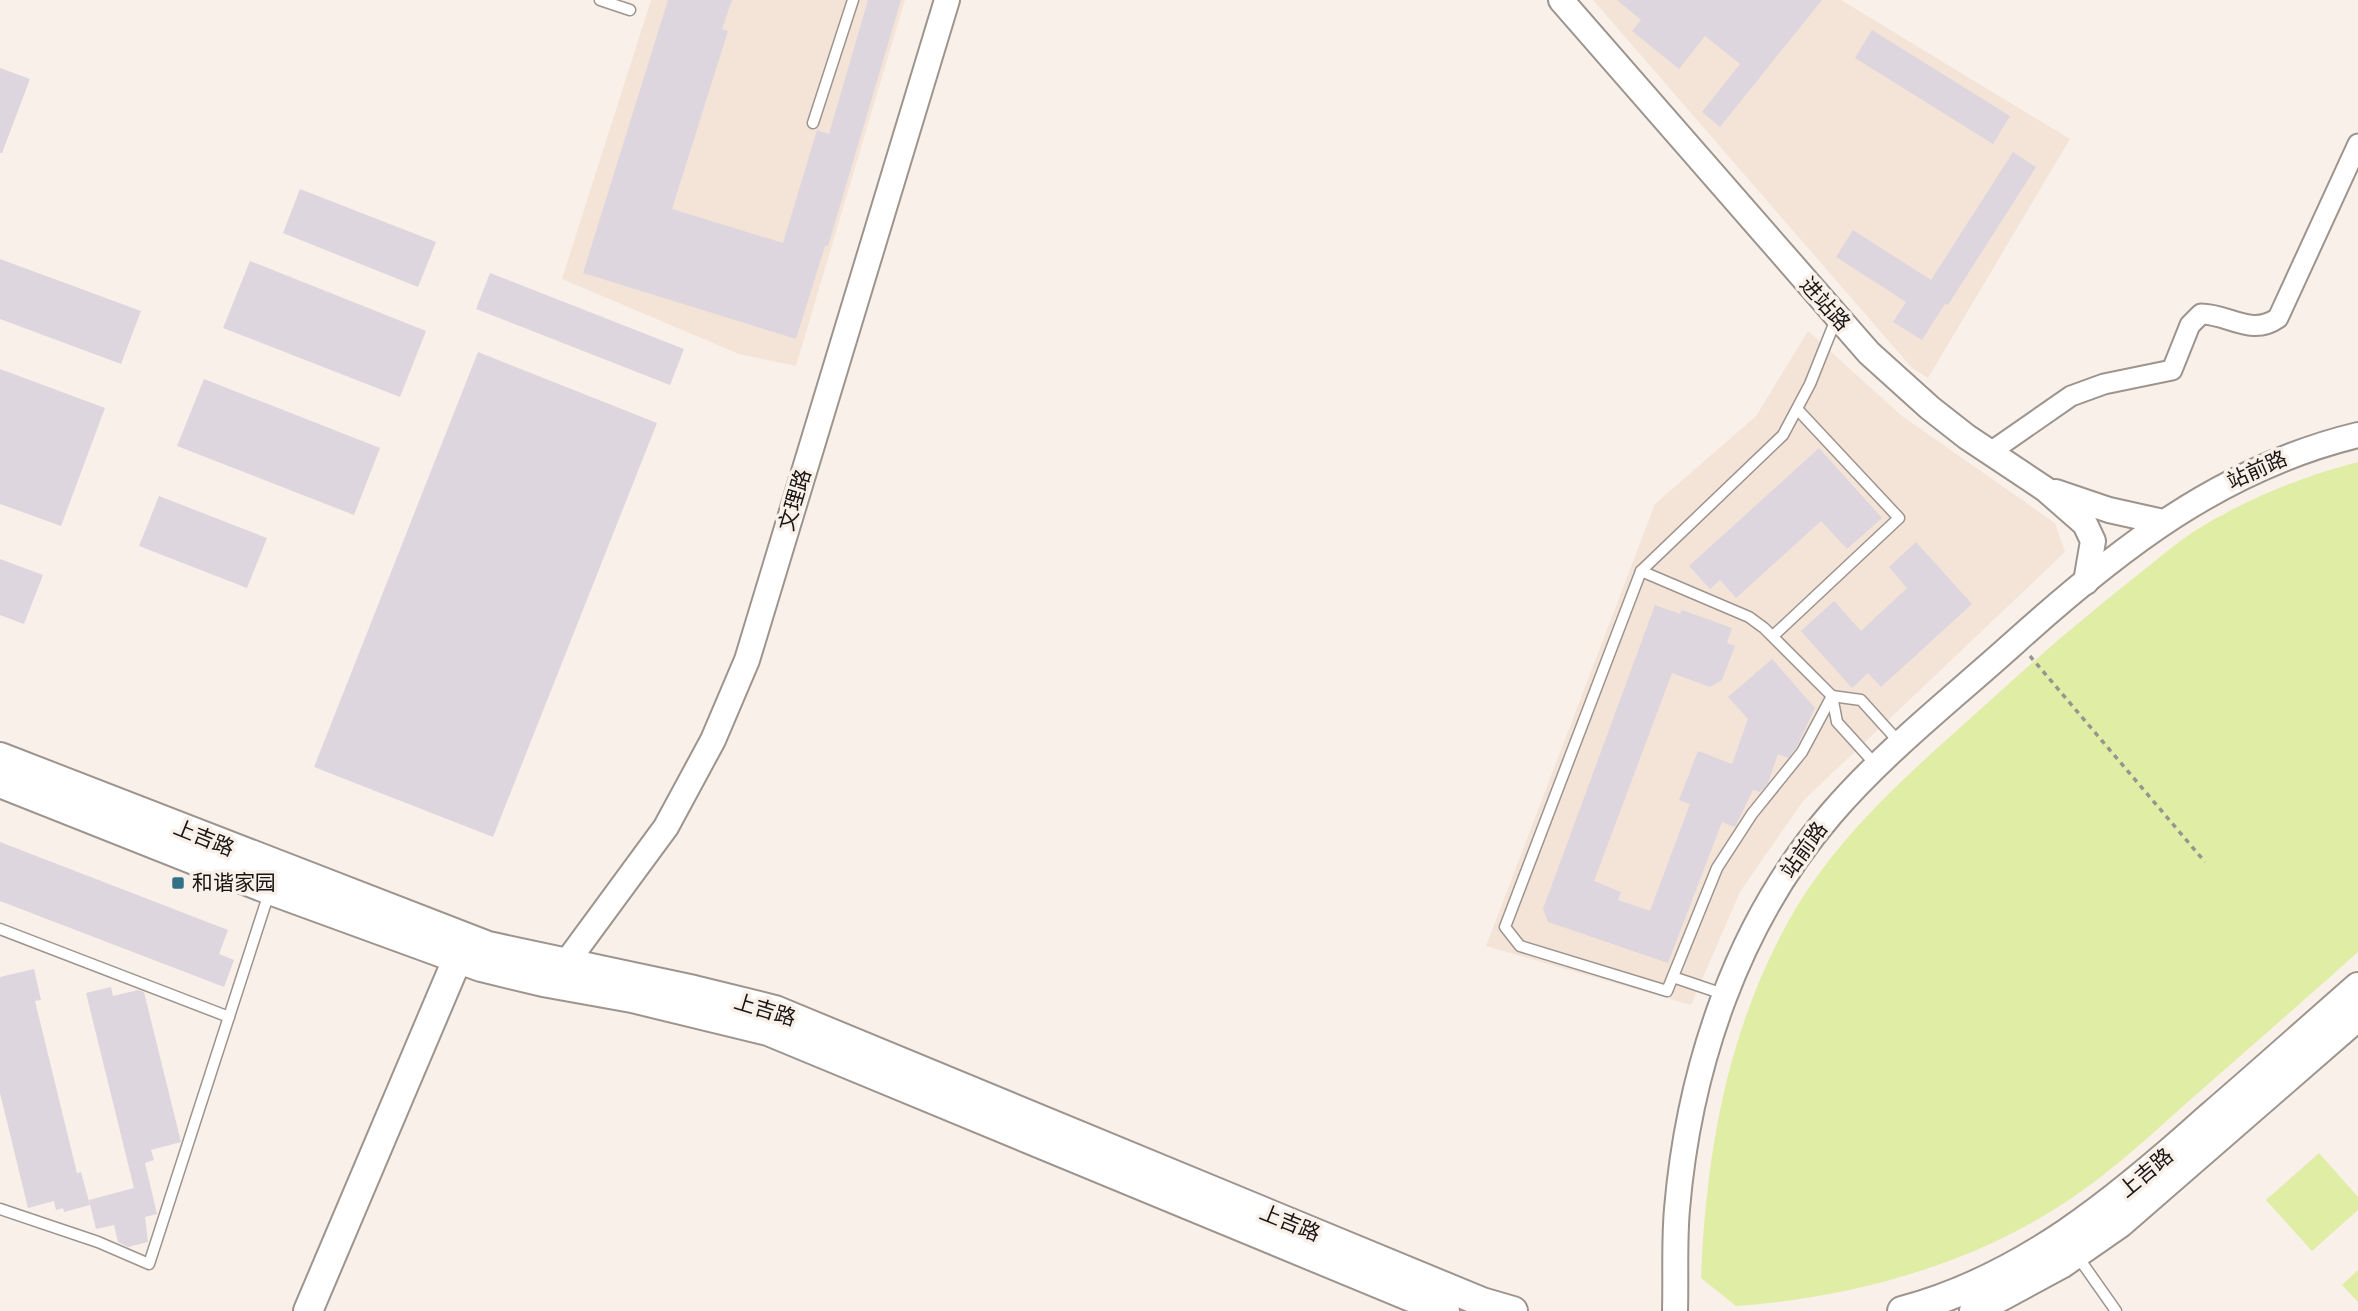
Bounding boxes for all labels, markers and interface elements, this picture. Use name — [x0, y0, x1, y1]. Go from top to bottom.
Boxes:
street label: 进站路 — [1796, 271, 1856, 335]
street label: 站前路 — [2223, 444, 2290, 493]
street label: 文理路 — [772, 466, 815, 533]
street label: 上吉路 — [171, 813, 238, 860]
street label: 站前路 — [1774, 816, 1831, 882]
place label: 和谐家园 — [192, 869, 276, 894]
marker: 和谐家园 — [170, 875, 186, 891]
street label: 上吉路 — [732, 987, 799, 1030]
street label: 上吉路 — [2113, 1142, 2177, 1202]
street label: 上吉路 — [1257, 1198, 1324, 1245]

